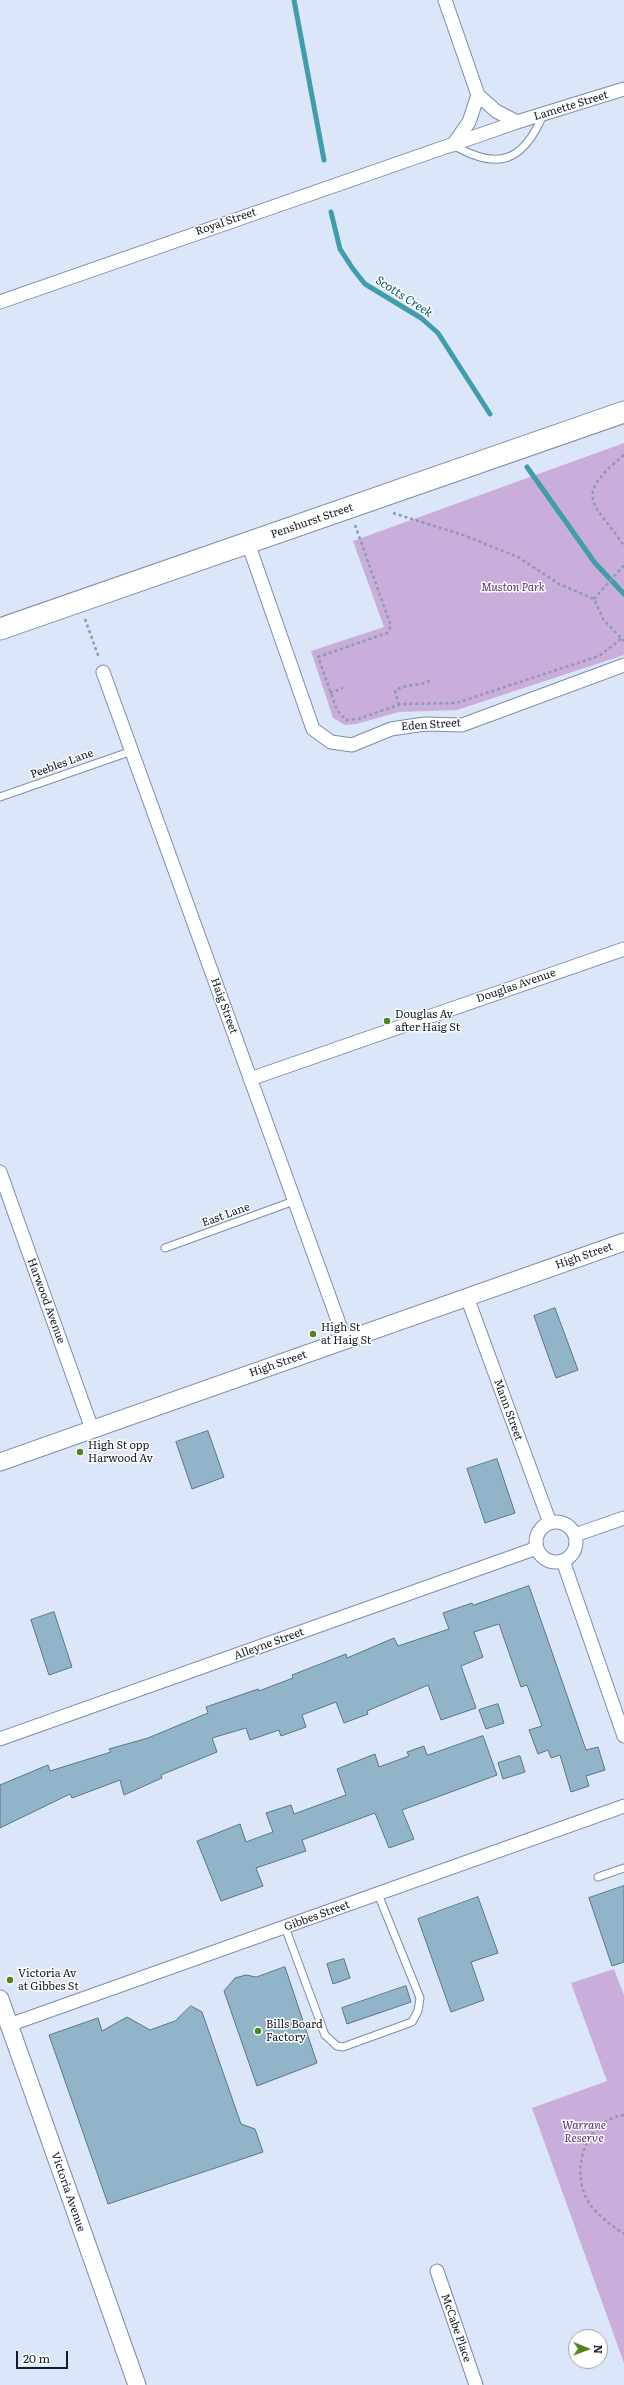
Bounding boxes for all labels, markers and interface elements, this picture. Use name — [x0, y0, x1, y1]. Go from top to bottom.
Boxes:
street label: Lamette Street — [532, 88, 610, 124]
street label: Royal Street — [194, 205, 258, 239]
water label: Scotts Creek — [373, 273, 435, 321]
street label: Penshurst Street — [269, 501, 355, 541]
park label: Muston Park — [481, 581, 545, 595]
street label: Eden Street — [401, 716, 461, 734]
street label: Peebles Lane — [29, 746, 95, 782]
street label: Douglas Avenue — [475, 966, 557, 1006]
street label: Haig Street — [208, 976, 240, 1036]
place label: Douglas Av after Haig St — [395, 1008, 460, 1034]
marker: Douglas Av after Haig St — [382, 1016, 392, 1026]
street label: East Lane — [200, 1200, 252, 1230]
street label: High Street — [554, 1240, 614, 1272]
street label: Harwood Avenue — [24, 1256, 68, 1346]
place label: High St at Haig St — [321, 1321, 371, 1347]
marker: High St at Haig St — [308, 1329, 318, 1339]
street label: High Street — [248, 1348, 308, 1380]
street label: Mann Street — [491, 1377, 525, 1443]
place label: High St opp Harwood Av — [88, 1439, 153, 1465]
marker: High St opp Harwood Av — [75, 1447, 85, 1457]
street label: Alleyne Street — [232, 1625, 306, 1663]
street label: Gibbes Street — [282, 1898, 352, 1934]
place label: Victoria Av at Gibbes St — [18, 1967, 79, 1993]
marker: Victoria Av at Gibbes St — [5, 1975, 15, 1985]
place label: Bills Board Factory — [266, 2018, 323, 2044]
marker: Bills Board Factory — [253, 2026, 263, 2036]
park label: Warrane Reserve — [562, 2119, 606, 2145]
street label: Victoria Avenue — [48, 2150, 88, 2234]
street label: McCabe Place — [438, 2292, 474, 2364]
north arrow — [568, 2329, 608, 2369]
scale bar — [18, 2343, 70, 2369]
text: N — [591, 2344, 607, 2354]
text: 20 m — [23, 2349, 50, 2367]

